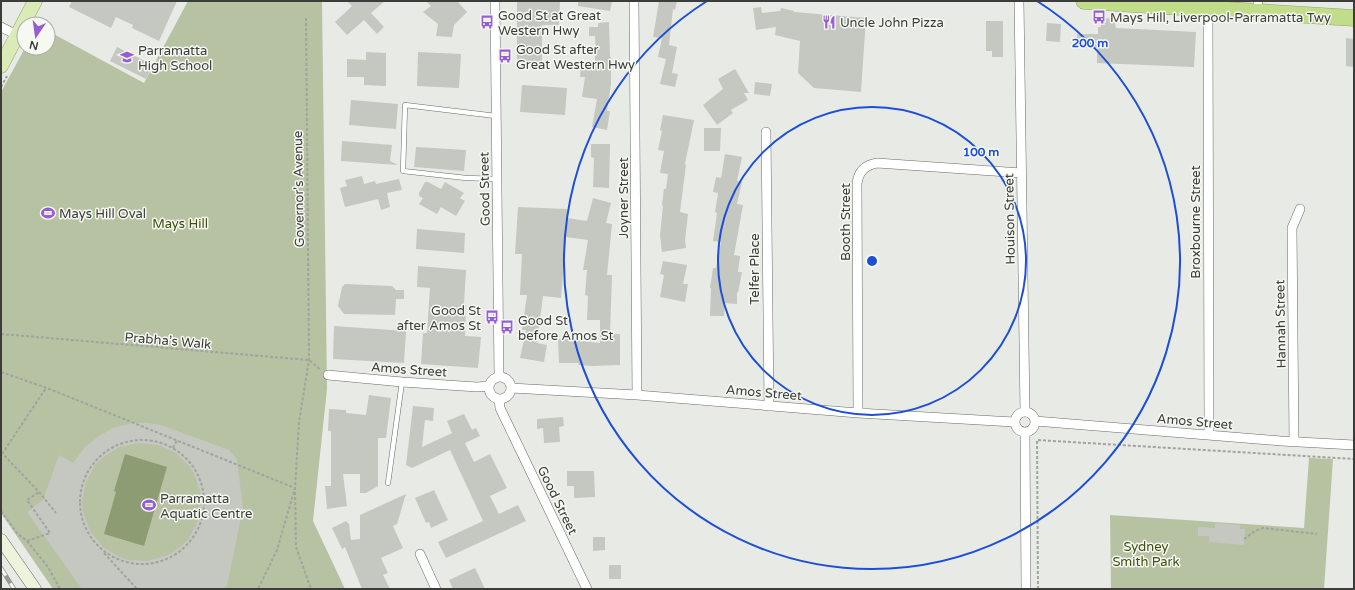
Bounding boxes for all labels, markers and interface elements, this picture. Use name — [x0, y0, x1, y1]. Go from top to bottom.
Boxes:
place label: Good St at Great Western Hwy — [498, 8, 601, 39]
bus stop icon: Mays Hill, Liverpool-Parramatta Twy — [1091, 9, 1107, 25]
place label: Mays Hill, Liverpool-Parramatta Twy — [1110, 10, 1331, 26]
bus stop icon: Good St at Great Western Hwy — [479, 14, 495, 30]
restaurant icon: Uncle John Pizza — [821, 14, 837, 30]
place label: Uncle John Pizza — [840, 15, 944, 31]
north arrow — [16, 16, 56, 56]
text: 200 m — [1072, 36, 1108, 50]
text: N — [28, 38, 40, 53]
place label: Good St after Great Western Hwy — [516, 42, 635, 73]
place label: Parramatta High School — [138, 43, 212, 74]
bus stop icon: Good St after Great Western Hwy — [497, 48, 513, 64]
school or university icon: Parramatta High School — [119, 49, 135, 65]
street label: Governor's Avenue — [290, 131, 308, 247]
text: 100 m — [963, 145, 999, 159]
street label: Good Street — [476, 152, 494, 226]
street label: Joyner Street — [616, 157, 632, 239]
street label: Broxbourne Street — [1188, 165, 1204, 279]
street label: Houison Street — [1001, 173, 1019, 265]
street label: Booth Street — [838, 183, 854, 261]
sports icon: Mays Hill Oval — [40, 205, 56, 221]
place label: Mays Hill Oval — [59, 206, 146, 222]
park label: Mays Hill — [152, 216, 208, 232]
street label: Telfer Place — [747, 233, 763, 305]
centre of rings — [865, 254, 879, 268]
street label: Hannah Street — [1272, 279, 1290, 368]
place label: Good St after Amos St — [397, 303, 481, 334]
bus stop icon: Good St after Amos St — [484, 309, 500, 325]
place label: Good St before Amos St — [518, 313, 613, 344]
bus stop icon: Good St before Amos St — [499, 319, 515, 335]
street label: Prabha’s Walk — [124, 329, 212, 353]
street label: Amos Street — [370, 359, 448, 381]
street label: Amos Street — [725, 382, 803, 404]
street label: Amos Street — [1156, 411, 1234, 433]
street label: Good Street — [534, 464, 581, 537]
place label: Parramatta Aquatic Centre — [160, 491, 252, 522]
sports icon: Parramatta Aquatic Centre — [141, 497, 157, 513]
park label: Sydney Smith Park — [1112, 539, 1180, 570]

